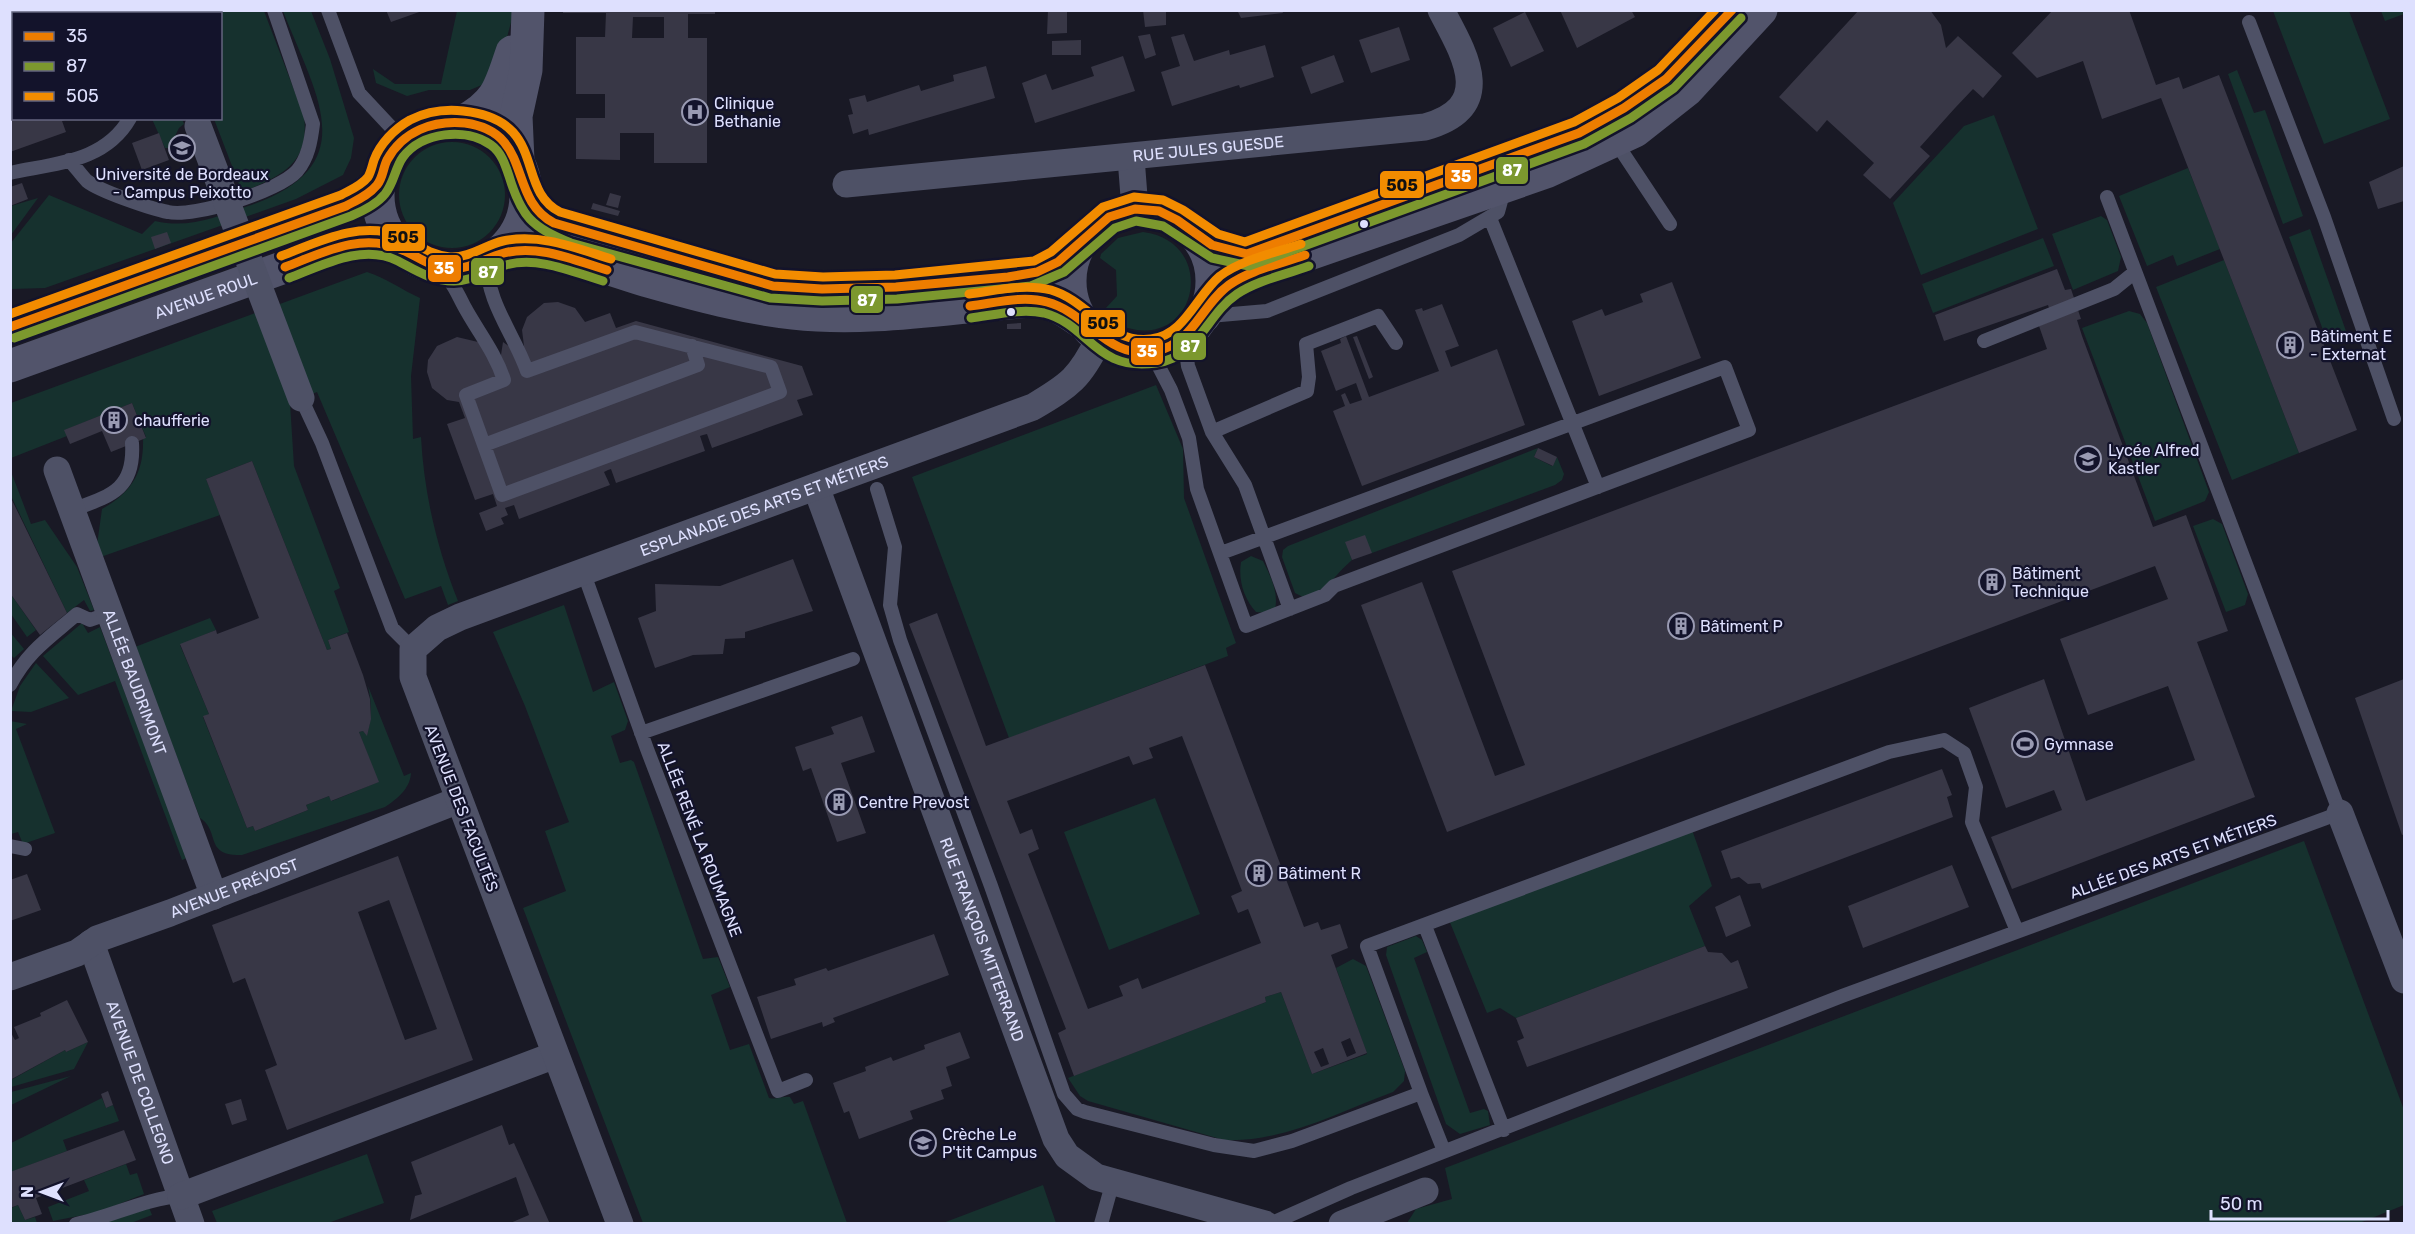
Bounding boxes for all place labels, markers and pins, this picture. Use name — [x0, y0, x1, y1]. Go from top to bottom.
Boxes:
place label: Clinique Bethanie — [714, 94, 781, 131]
hospital icon: Clinique Bethanie — [680, 97, 710, 127]
school or university icon: Université de Bordeaux - Campus Peixotto — [167, 133, 197, 163]
place label: Université de Bordeaux - Campus Peixotto — [95, 165, 269, 202]
unlabelled marker — [1358, 218, 1370, 230]
unlabelled marker — [1005, 306, 1017, 318]
place label: Bâtiment E - Externat — [2310, 327, 2392, 364]
building icon: Bâtiment E - Externat — [2275, 330, 2305, 360]
building icon: chaufferie — [99, 405, 129, 435]
place label: chaufferie — [134, 411, 210, 430]
place label: Lycée Alfred Kastler — [2108, 441, 2199, 478]
school or university icon: Lycée Alfred Kastler — [2073, 444, 2103, 474]
place label: Bâtiment Technique — [2012, 564, 2089, 601]
building icon: Bâtiment Technique — [1977, 567, 2007, 597]
building icon: Bâtiment P — [1666, 611, 1696, 641]
place label: Bâtiment P — [1700, 617, 1783, 636]
sports icon: Gymnase — [2010, 729, 2040, 759]
place label: Gymnase — [2044, 735, 2114, 754]
building icon: Centre Prevost — [824, 787, 854, 817]
place label: Centre Prevost — [858, 793, 969, 812]
building icon: Bâtiment R — [1244, 858, 1274, 888]
place label: Bâtiment R — [1278, 864, 1361, 883]
place label: Crèche Le P'tit Campus — [942, 1125, 1037, 1162]
school or university icon: Crèche Le P'tit Campus — [908, 1128, 938, 1158]

